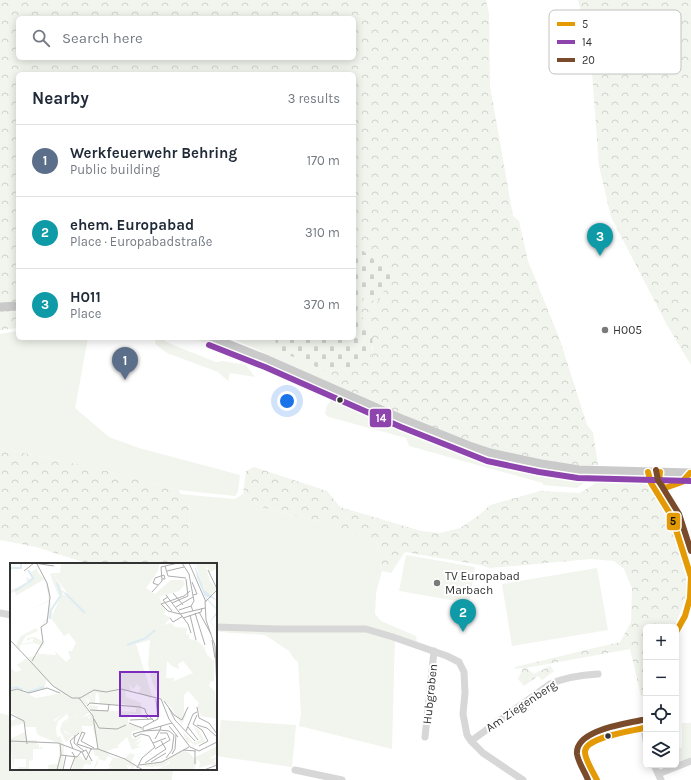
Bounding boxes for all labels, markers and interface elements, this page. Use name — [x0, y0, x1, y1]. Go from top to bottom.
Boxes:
legend — [549, 10, 681, 74]
search box — [16, 16, 356, 60]
text: 5 — [582, 18, 588, 31]
icon: search — [30, 27, 52, 49]
text: Search here — [62, 29, 143, 47]
text: 14 — [582, 36, 592, 49]
text: 20 — [582, 54, 595, 67]
text: Nearby — [32, 88, 89, 108]
text: 3 results — [288, 91, 340, 106]
text: Werkfeuerwehr Behring — [70, 144, 237, 162]
text: 1 — [43, 153, 47, 168]
text: 170 m — [307, 153, 340, 168]
text: Public building — [70, 162, 160, 177]
text: ehem. Europabad — [70, 216, 194, 234]
pin: 3 — [587, 223, 613, 256]
text: 2 — [41, 225, 49, 240]
text: 310 m — [305, 225, 340, 240]
text: Place · Europabadstraße — [70, 234, 212, 249]
text: H011 — [70, 288, 101, 306]
text: 3 — [41, 297, 49, 312]
text: 370 m — [303, 297, 340, 312]
text: Place — [70, 306, 101, 321]
place label: H005 — [613, 323, 642, 337]
marker: H005 — [600, 325, 610, 335]
pin: 1 — [112, 347, 138, 380]
your location — [277, 391, 297, 411]
unlabelled marker — [335, 395, 345, 405]
line badge: 14 — [369, 408, 392, 428]
text: 14 — [376, 412, 387, 425]
line badge: 5 — [666, 512, 681, 531]
text: 5 — [670, 515, 676, 528]
inset map — [10, 563, 217, 770]
place label: TV Europabad Marbach — [445, 569, 520, 597]
marker: TV Europabad Marbach — [432, 578, 442, 588]
pin: 2 — [450, 599, 476, 632]
map controls — [643, 624, 679, 768]
button: + — [643, 624, 679, 660]
button: − — [643, 660, 679, 696]
street label: Hubgraben — [420, 663, 440, 725]
street label: Am Ziegenberg — [483, 677, 559, 735]
button: locate — [643, 696, 679, 732]
unlabelled marker — [603, 731, 613, 741]
button: layers — [643, 732, 679, 768]

